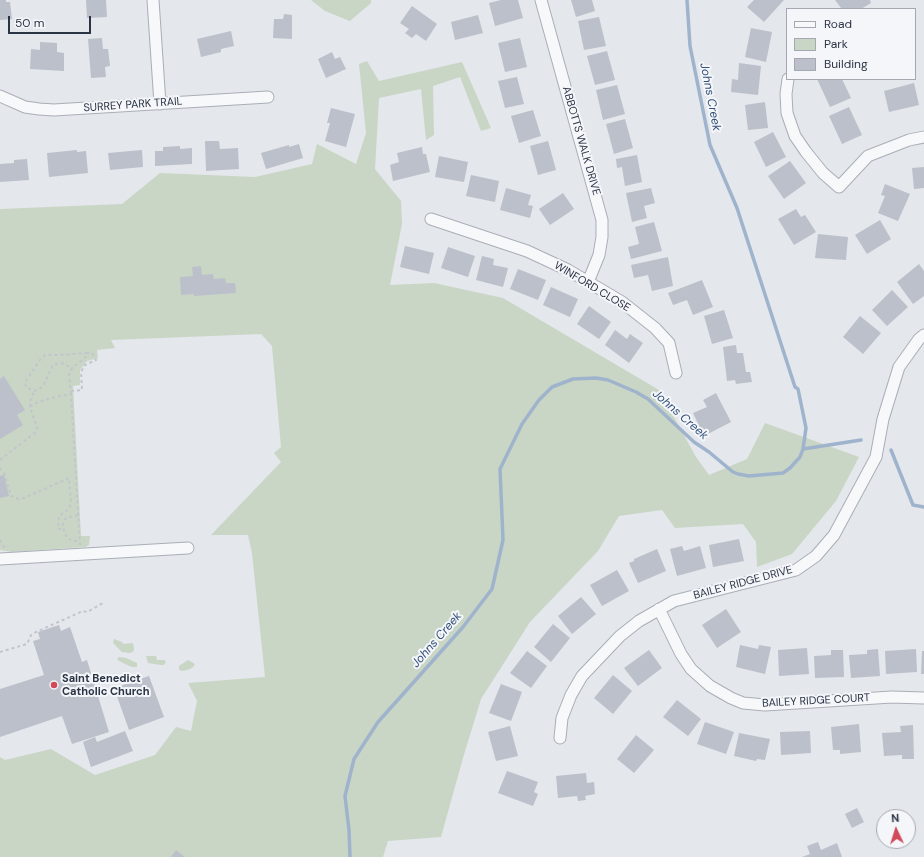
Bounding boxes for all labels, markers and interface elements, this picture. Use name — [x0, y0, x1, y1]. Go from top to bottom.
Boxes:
scale bar — [10, 8, 93, 34]
legend — [786, 8, 916, 80]
text: 50 m — [15, 15, 44, 31]
text: Road — [824, 16, 852, 32]
text: Park — [824, 36, 848, 52]
text: Building — [824, 56, 868, 72]
water label: Johns Creek — [696, 62, 724, 132]
street label: ABBOTTS WALK DRIVE — [559, 85, 603, 197]
street label: SURREY PARK TRAIL — [83, 95, 183, 115]
street label: WINFORD CLOSE — [552, 259, 632, 315]
water label: Johns Creek — [649, 387, 711, 443]
street label: BAILEY RIDGE DRIVE — [692, 563, 794, 603]
water label: Johns Creek — [409, 609, 465, 671]
place label: Saint Benedict Catholic Church — [62, 672, 150, 698]
marker: Saint Benedict Catholic Church — [49, 680, 59, 690]
street label: BAILEY RIDGE COURT — [762, 692, 870, 710]
north arrow — [876, 809, 916, 849]
text: N — [891, 811, 900, 825]

